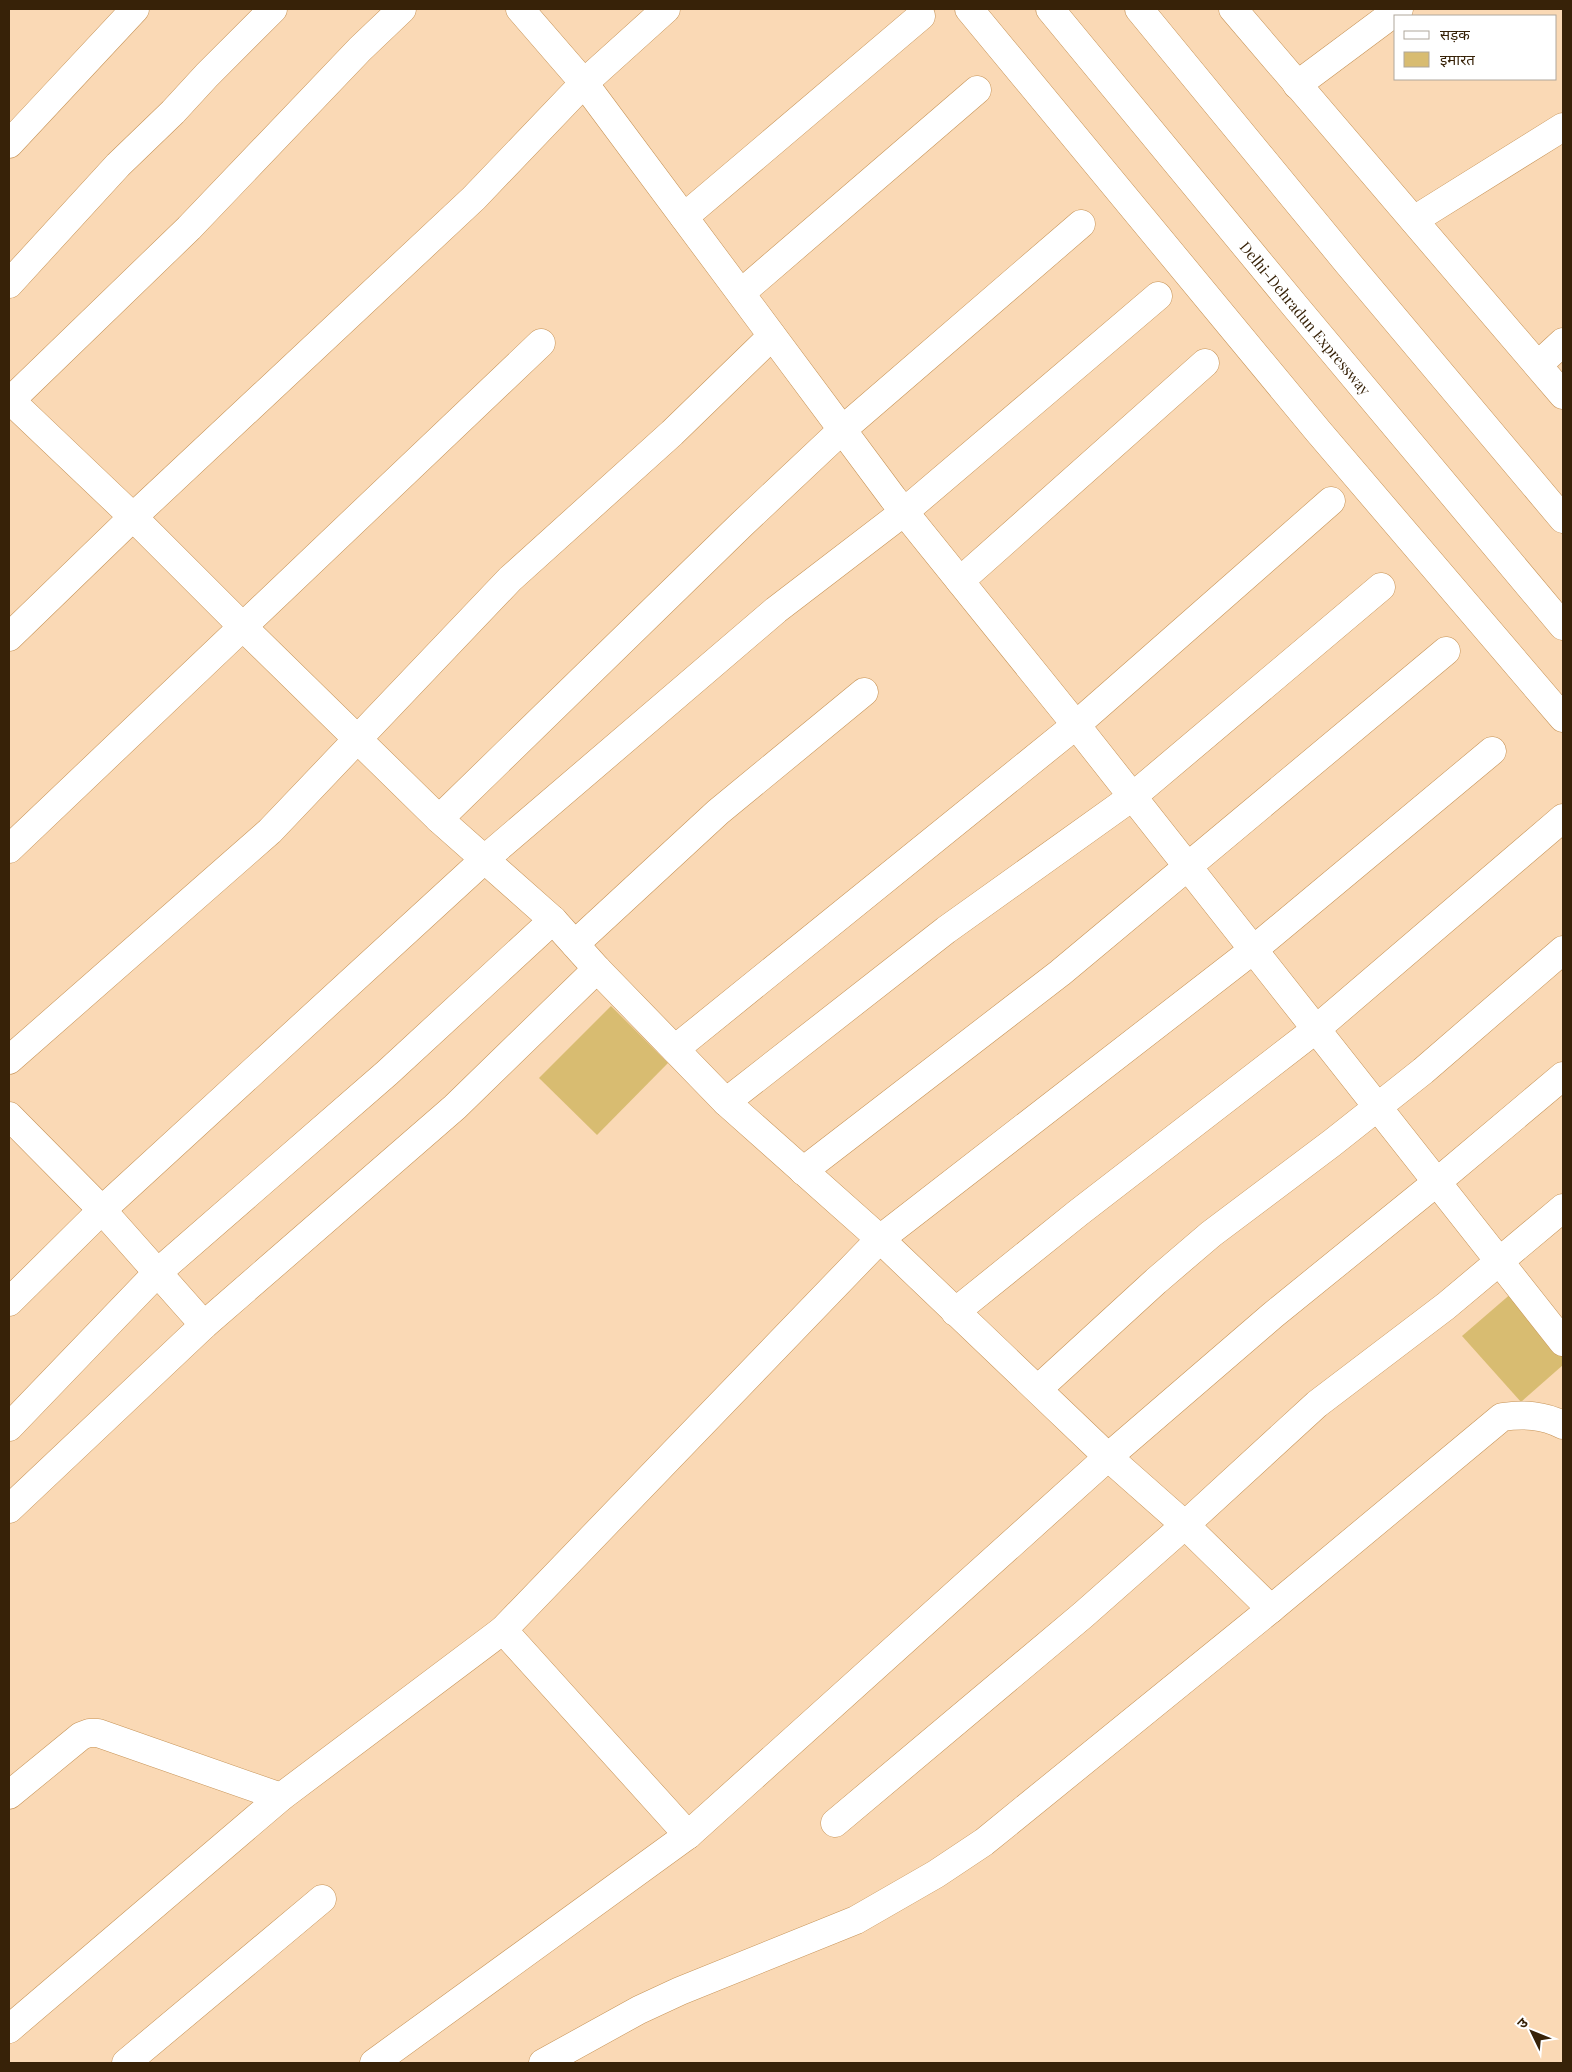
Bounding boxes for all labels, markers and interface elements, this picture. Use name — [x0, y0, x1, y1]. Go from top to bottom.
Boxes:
legend — [1394, 15, 1557, 80]
text: सड़क — [1440, 24, 1470, 44]
text: इमारत — [1440, 49, 1475, 69]
street label: Delhi-Dehradun Expressway — [1236, 237, 1376, 400]
north arrow — [1507, 2007, 1557, 2057]
text: उ — [1512, 2013, 1532, 2032]

